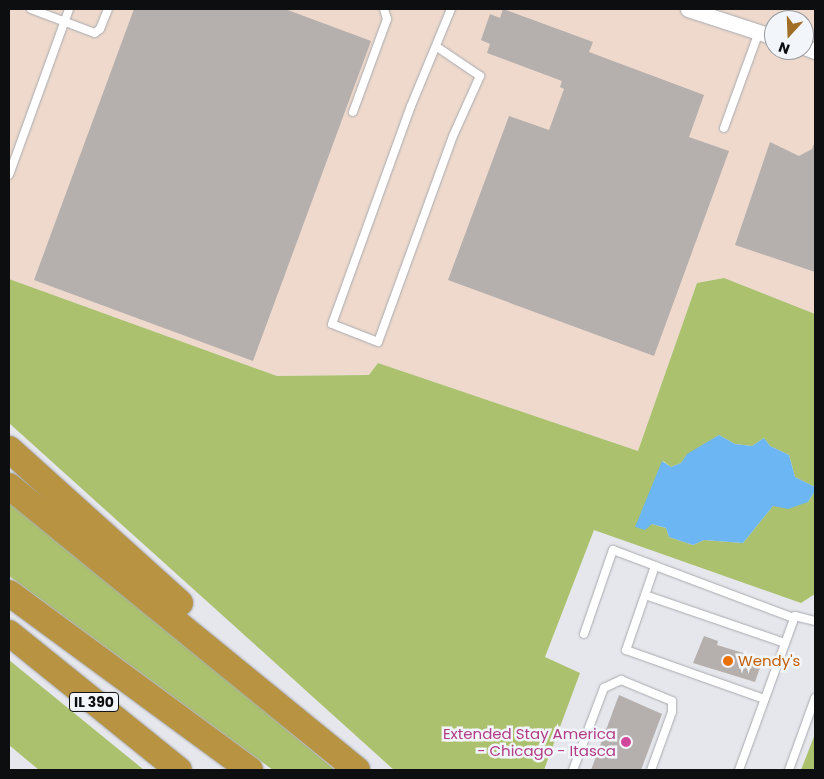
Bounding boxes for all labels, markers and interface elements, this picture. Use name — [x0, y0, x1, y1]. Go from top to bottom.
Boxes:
north arrow — [764, 10, 814, 60]
text: N — [776, 37, 793, 59]
place label: Wendy's — [738, 652, 800, 670]
marker: Wendy's — [722, 655, 734, 667]
road number: IL 390 — [69, 690, 119, 714]
place label: Extended Stay America - Chicago - Itasca — [443, 724, 616, 759]
marker: Extended Stay America - Chicago - Itasca — [620, 736, 632, 748]

